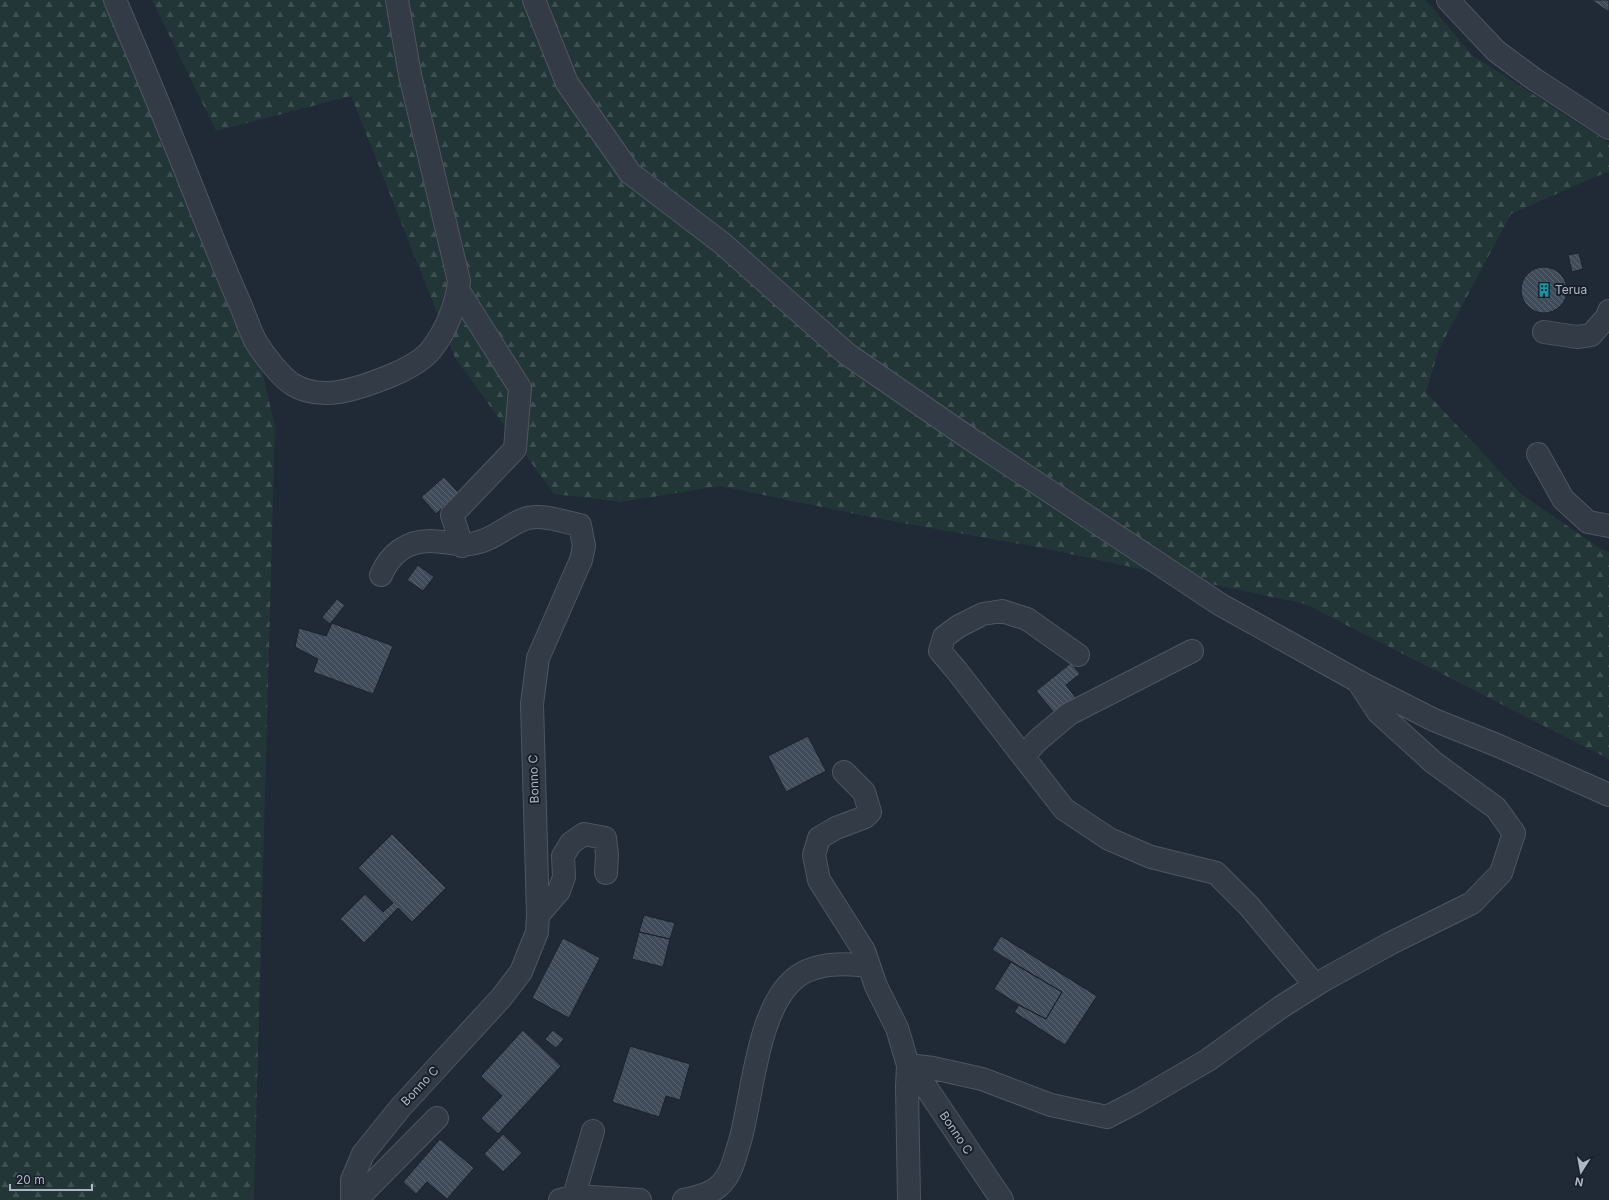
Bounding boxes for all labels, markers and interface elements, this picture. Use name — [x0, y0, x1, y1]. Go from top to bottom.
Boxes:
building icon: Terua — [1536, 282, 1552, 298]
place label: Terua — [1555, 282, 1587, 297]
street label: Bonno C — [525, 754, 542, 804]
street label: Bonno C — [398, 1063, 442, 1109]
street label: Bonno C — [937, 1108, 976, 1157]
north arrow — [1561, 1152, 1601, 1192]
scale bar — [10, 1166, 92, 1192]
text: 20 m — [16, 1172, 45, 1187]
text: N — [1574, 1174, 1585, 1189]

